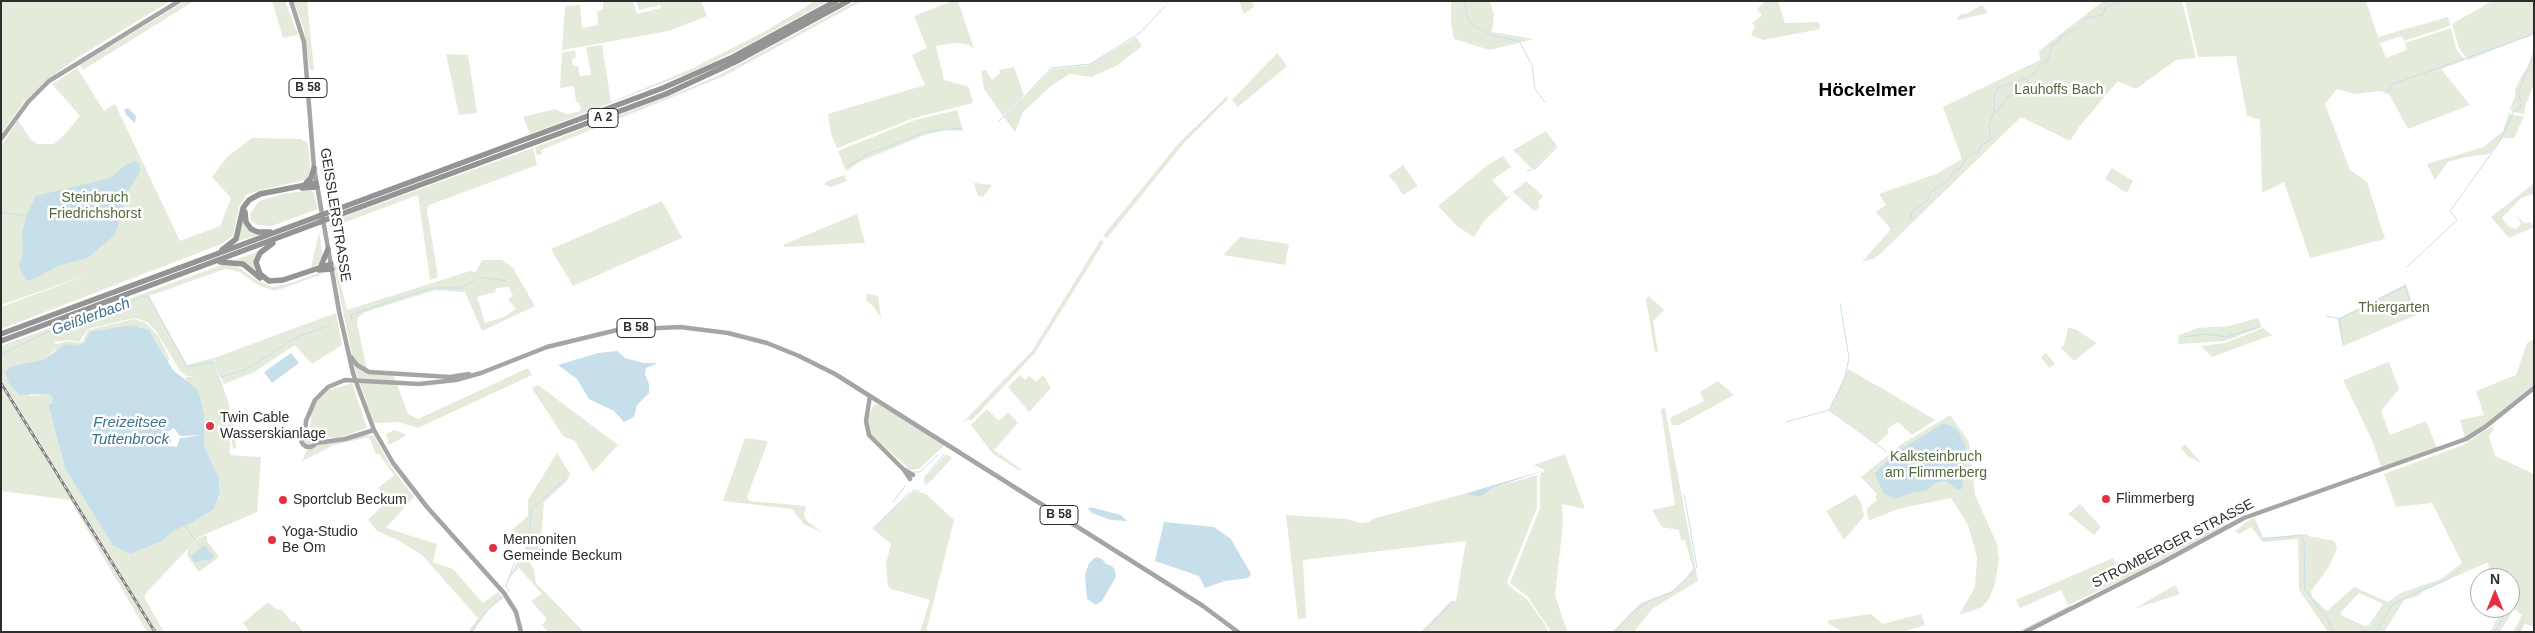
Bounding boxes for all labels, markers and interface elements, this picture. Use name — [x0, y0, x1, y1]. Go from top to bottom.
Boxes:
road number: B 58 — [289, 78, 327, 98]
district label: Höckelmer — [1818, 80, 1916, 102]
park label: Lauhoffs Bach — [2014, 82, 2104, 98]
road number: A 2 — [588, 109, 618, 128]
street label: GEISSLERSTRASSE — [316, 147, 354, 283]
park label: Steinbruch Friedrichshorst — [49, 190, 141, 222]
water label: Geißlerbach — [50, 295, 132, 339]
park label: Thiergarten — [2358, 300, 2430, 316]
road number: B 58 — [617, 318, 655, 338]
place label: Twin Cable Wasserskianlage — [220, 410, 326, 442]
water label: Freizeitsee Tuttenbrock — [91, 414, 169, 449]
marker: Twin Cable Wasserskianlage — [204, 420, 216, 432]
park label: Kalksteinbruch am Flimmerberg — [1885, 449, 1987, 482]
place label: Flimmerberg — [2116, 491, 2195, 507]
place label: Sportclub Beckum — [293, 492, 407, 508]
marker: Flimmerberg — [2100, 493, 2112, 505]
marker: Sportclub Beckum — [277, 494, 289, 506]
street label: STROMBERGER STRASSE — [2089, 496, 2257, 592]
road number: B 58 — [1040, 506, 1078, 524]
place label: Yoga-Studio Be Om — [282, 524, 358, 556]
place label: Mennoniten Gemeinde Beckum — [503, 532, 622, 564]
marker: Yoga-Studio Be Om — [266, 534, 278, 546]
marker: Mennoniten Gemeinde Beckum — [487, 542, 499, 554]
north arrow — [2470, 568, 2520, 618]
text: N — [2490, 571, 2500, 587]

